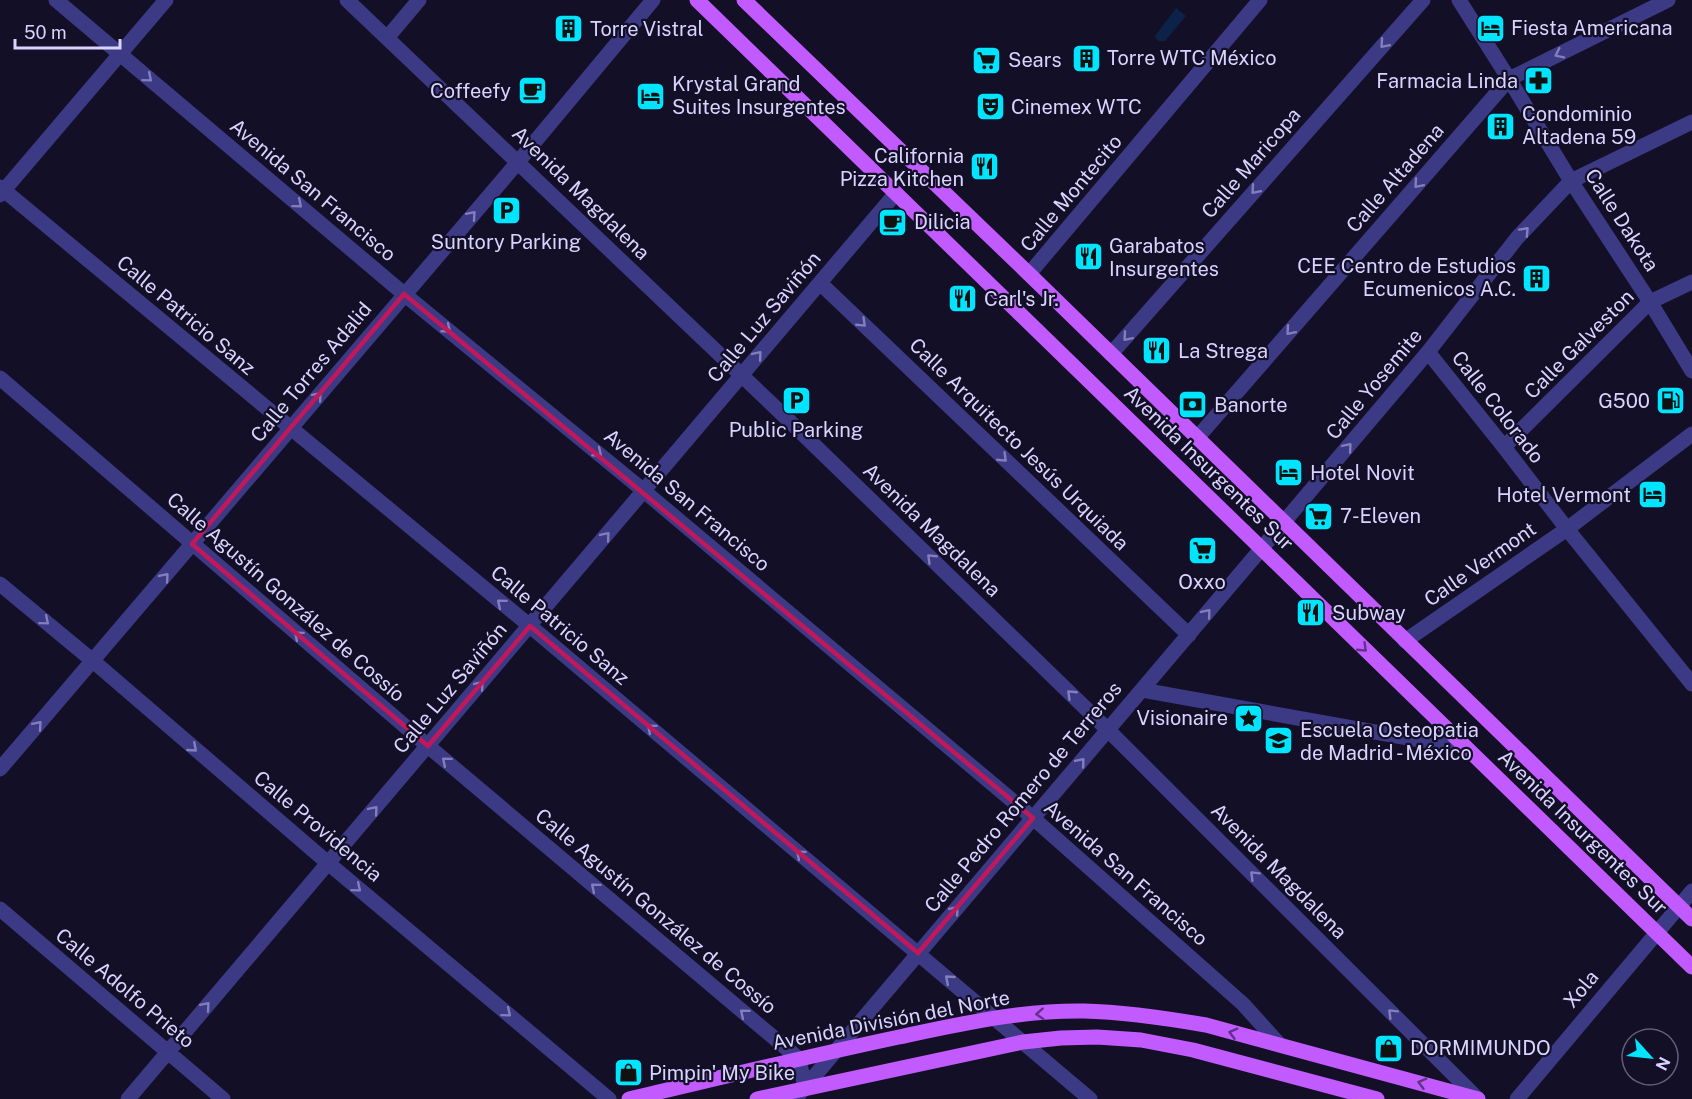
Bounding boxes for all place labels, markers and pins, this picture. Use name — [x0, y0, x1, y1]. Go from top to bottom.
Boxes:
hotel icon: Fiesta Americana — [1474, 12, 1506, 44]
building icon: Torre Vistral — [553, 13, 585, 45]
place label: Fiesta Americana — [1511, 16, 1673, 40]
place label: Torre Vistral — [590, 17, 704, 41]
building icon: Torre WTC México — [1070, 42, 1102, 74]
supermarket icon: Sears — [971, 44, 1003, 76]
place label: Torre WTC México — [1107, 46, 1277, 70]
place label: Sears — [1008, 48, 1062, 72]
pharmacy icon: Farmacia Linda — [1523, 65, 1555, 97]
place label: Farmacia Linda — [1376, 69, 1518, 93]
place label: Krystal Grand Suites Insurgentes — [672, 72, 846, 119]
cafe icon: Coffeefy — [516, 75, 548, 107]
place label: Coffeefy — [430, 79, 511, 103]
hotel icon: Krystal Grand Suites Insurgentes — [635, 80, 667, 112]
theatre icon: Cinemex WTC — [974, 91, 1006, 123]
place label: Cinemex WTC — [1011, 95, 1142, 119]
place label: Condominio Altadena 59 — [1522, 102, 1636, 149]
building icon: Condominio Altadena 59 — [1485, 110, 1517, 142]
place label: California Pizza Kitchen — [840, 144, 964, 191]
restaurant icon: California Pizza Kitchen — [969, 151, 1001, 183]
parking icon: Suntory Parking — [490, 195, 522, 227]
cafe icon: Dilicia — [877, 206, 909, 238]
place label: Dilicia — [914, 210, 971, 234]
place label: Suntory Parking — [431, 230, 581, 254]
place label: Garabatos Insurgentes — [1109, 234, 1219, 281]
restaurant icon: Garabatos Insurgentes — [1072, 241, 1104, 273]
place label: CEE Centro de Estudios Ecumenicos A.C. — [1297, 254, 1516, 301]
building icon: CEE Centro de Estudios Ecumenicos A.C. — [1521, 262, 1553, 294]
restaurant icon: Carl's Jr. — [947, 283, 979, 315]
place label: Carl's Jr. — [984, 287, 1059, 311]
restaurant icon: La Strega — [1141, 335, 1173, 367]
place label: La Strega — [1178, 339, 1268, 363]
parking icon: Public Parking — [780, 384, 812, 416]
fuel station icon: G500 — [1655, 385, 1687, 417]
bank icon: Banorte — [1177, 389, 1209, 421]
place label: G500 — [1598, 389, 1650, 413]
place label: Banorte — [1214, 393, 1288, 417]
place label: Public Parking — [729, 418, 863, 442]
hotel icon: Hotel Novit — [1273, 457, 1305, 489]
place label: Hotel Novit — [1310, 461, 1415, 485]
hotel icon: Hotel Vermont — [1636, 479, 1668, 511]
place label: Hotel Vermont — [1496, 483, 1631, 507]
supermarket icon: 7-Eleven — [1303, 500, 1335, 532]
place label: 7-Eleven — [1340, 504, 1421, 528]
supermarket icon: Oxxo — [1186, 535, 1218, 567]
place label: Oxxo — [1178, 570, 1226, 594]
restaurant icon: Subway — [1295, 597, 1327, 629]
place label: Subway — [1332, 601, 1406, 625]
place icon: Visionaire — [1233, 702, 1265, 734]
place label: Visionaire — [1137, 706, 1228, 730]
place label: Escuela Osteopatia de Madrid - México — [1300, 718, 1479, 765]
school or university icon: Escuela Osteopatia de Madrid - México — [1263, 725, 1295, 757]
shop icon: DORMIMUNDO — [1373, 1032, 1405, 1064]
place label: DORMIMUNDO — [1410, 1036, 1551, 1060]
shop icon: Pimpin' My Bike — [612, 1057, 644, 1089]
place label: Pimpin' My Bike — [649, 1061, 795, 1085]

